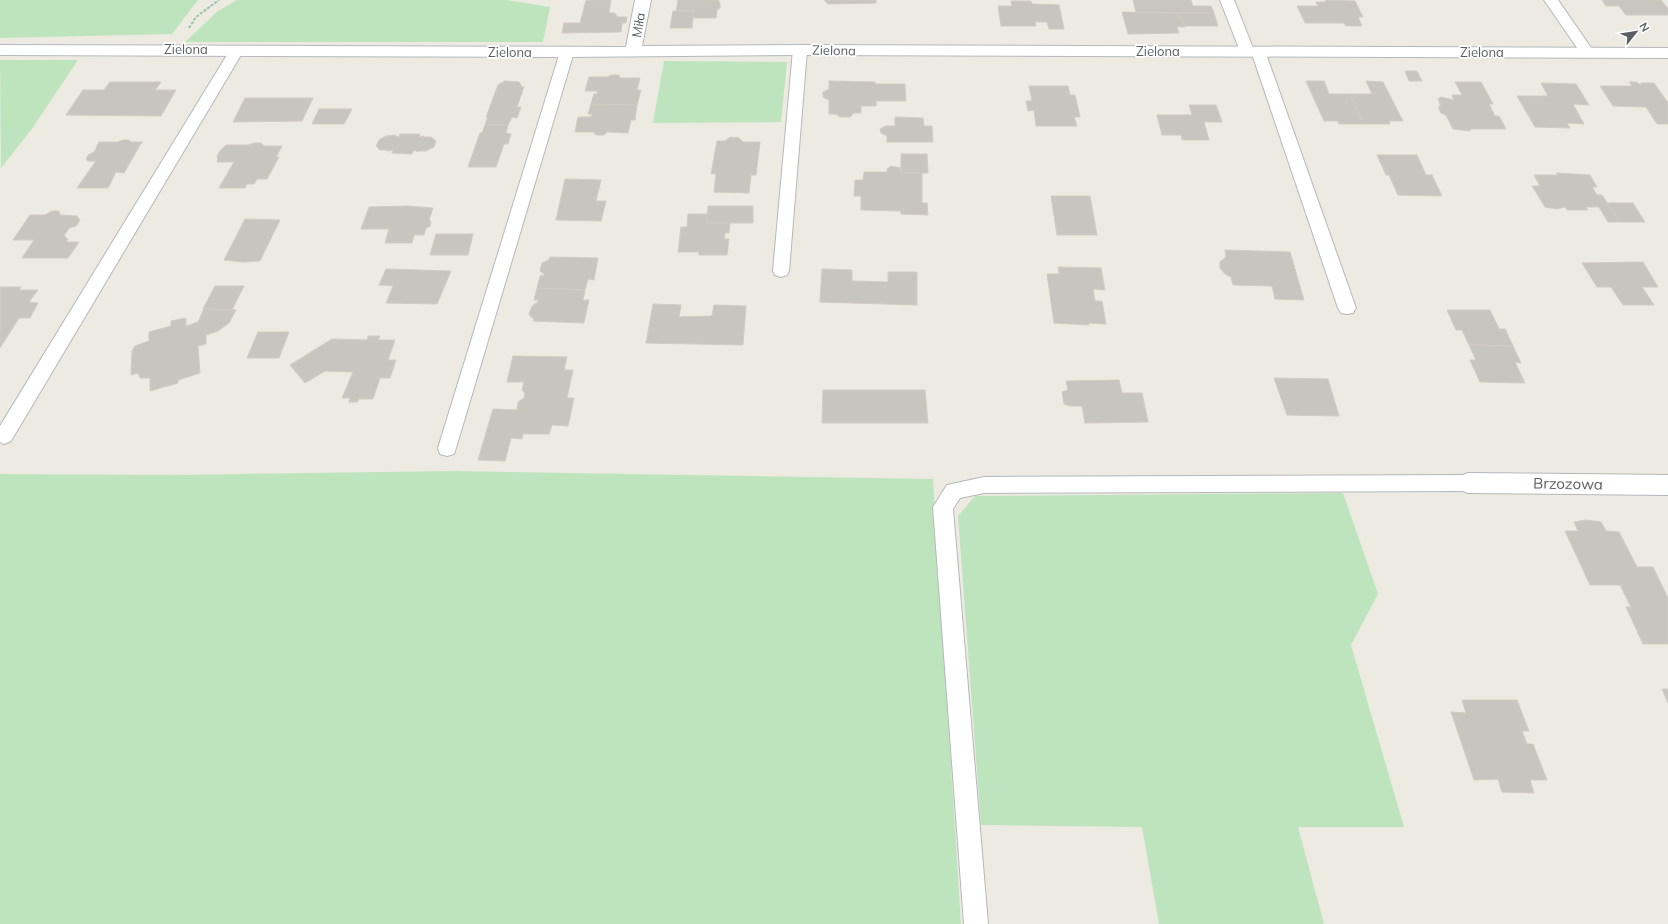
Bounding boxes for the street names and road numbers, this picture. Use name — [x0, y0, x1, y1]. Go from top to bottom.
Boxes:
street label: Miła — [628, 11, 648, 39]
street label: Zielona — [164, 41, 208, 57]
street label: Zielona — [812, 42, 856, 58]
street label: Zielona — [1136, 43, 1180, 59]
street label: Zielona — [488, 44, 532, 60]
street label: Zielona — [1460, 44, 1504, 60]
street label: Brzozowa — [1533, 473, 1603, 494]

